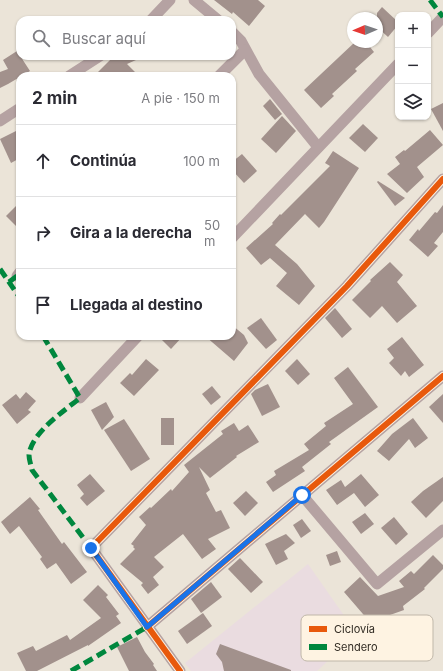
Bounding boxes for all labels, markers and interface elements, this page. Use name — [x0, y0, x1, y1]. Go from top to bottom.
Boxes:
north arrow — [347, 12, 383, 48]
map controls — [395, 12, 431, 120]
button: + — [395, 12, 431, 48]
search box — [16, 16, 236, 60]
icon: search — [30, 27, 52, 49]
text: Buscar aquí — [62, 29, 146, 48]
button: − — [395, 48, 431, 84]
button: layers — [395, 84, 431, 120]
text: 2 min — [32, 88, 77, 108]
text: A pie · 150 m — [141, 90, 220, 106]
icon: ahead — [32, 150, 54, 172]
text: Continúa — [70, 151, 137, 170]
text: 100 m — [183, 153, 220, 169]
text: 50 m — [204, 217, 220, 249]
icon: right — [32, 222, 54, 244]
text: Gira a la derecha — [70, 223, 192, 242]
icon: arrive — [32, 294, 54, 316]
text: Llegada al destino — [70, 295, 203, 314]
route start — [293, 486, 311, 504]
route end — [82, 539, 100, 557]
legend — [301, 615, 433, 661]
text: Ciclovía — [334, 622, 375, 636]
text: Sendero — [334, 640, 378, 654]

